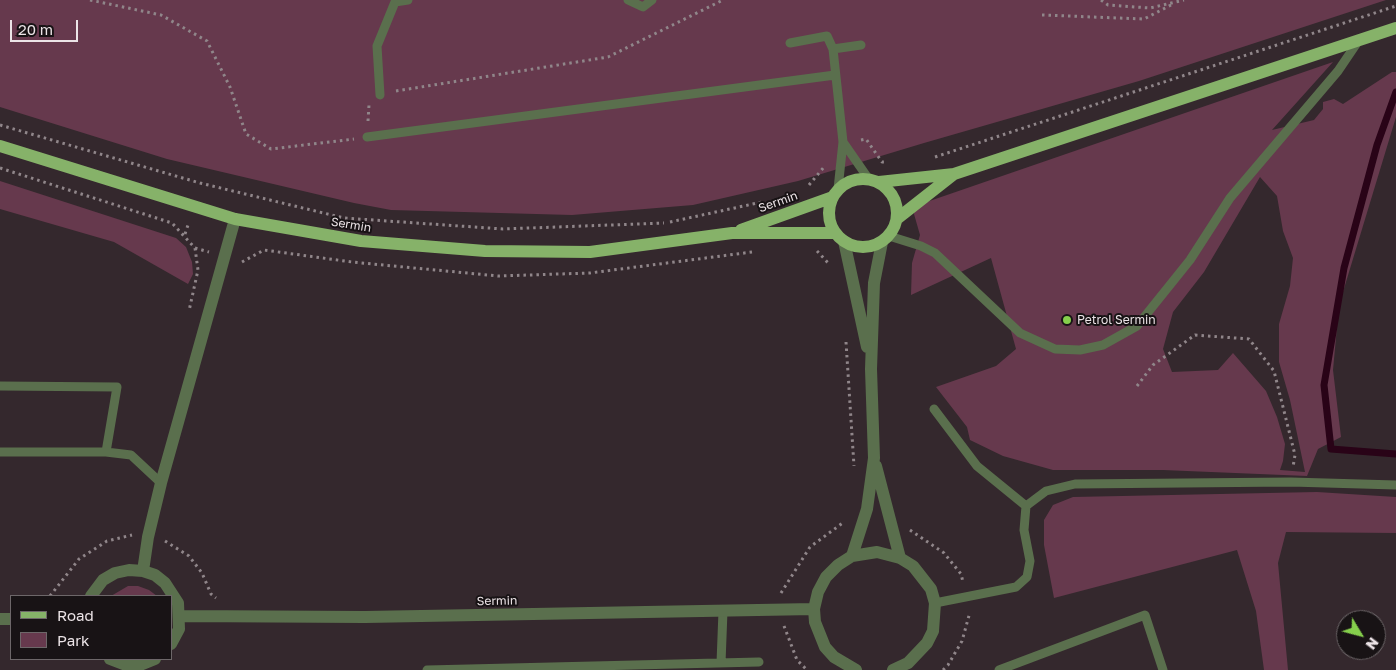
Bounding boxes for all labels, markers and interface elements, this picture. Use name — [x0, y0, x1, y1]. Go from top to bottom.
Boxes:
scale bar — [12, 10, 80, 42]
text: 20 m — [18, 20, 53, 38]
street label: Sermin — [756, 188, 800, 216]
street label: Sermin — [330, 215, 372, 235]
place label: Petrol Sermin — [1077, 313, 1156, 327]
marker: Petrol Sermin — [1061, 314, 1073, 326]
street label: Sermin — [477, 593, 517, 609]
legend — [10, 595, 172, 660]
text: Road — [57, 606, 94, 624]
north arrow — [1336, 610, 1386, 660]
text: Park — [57, 631, 89, 649]
text: N — [1363, 634, 1383, 653]

